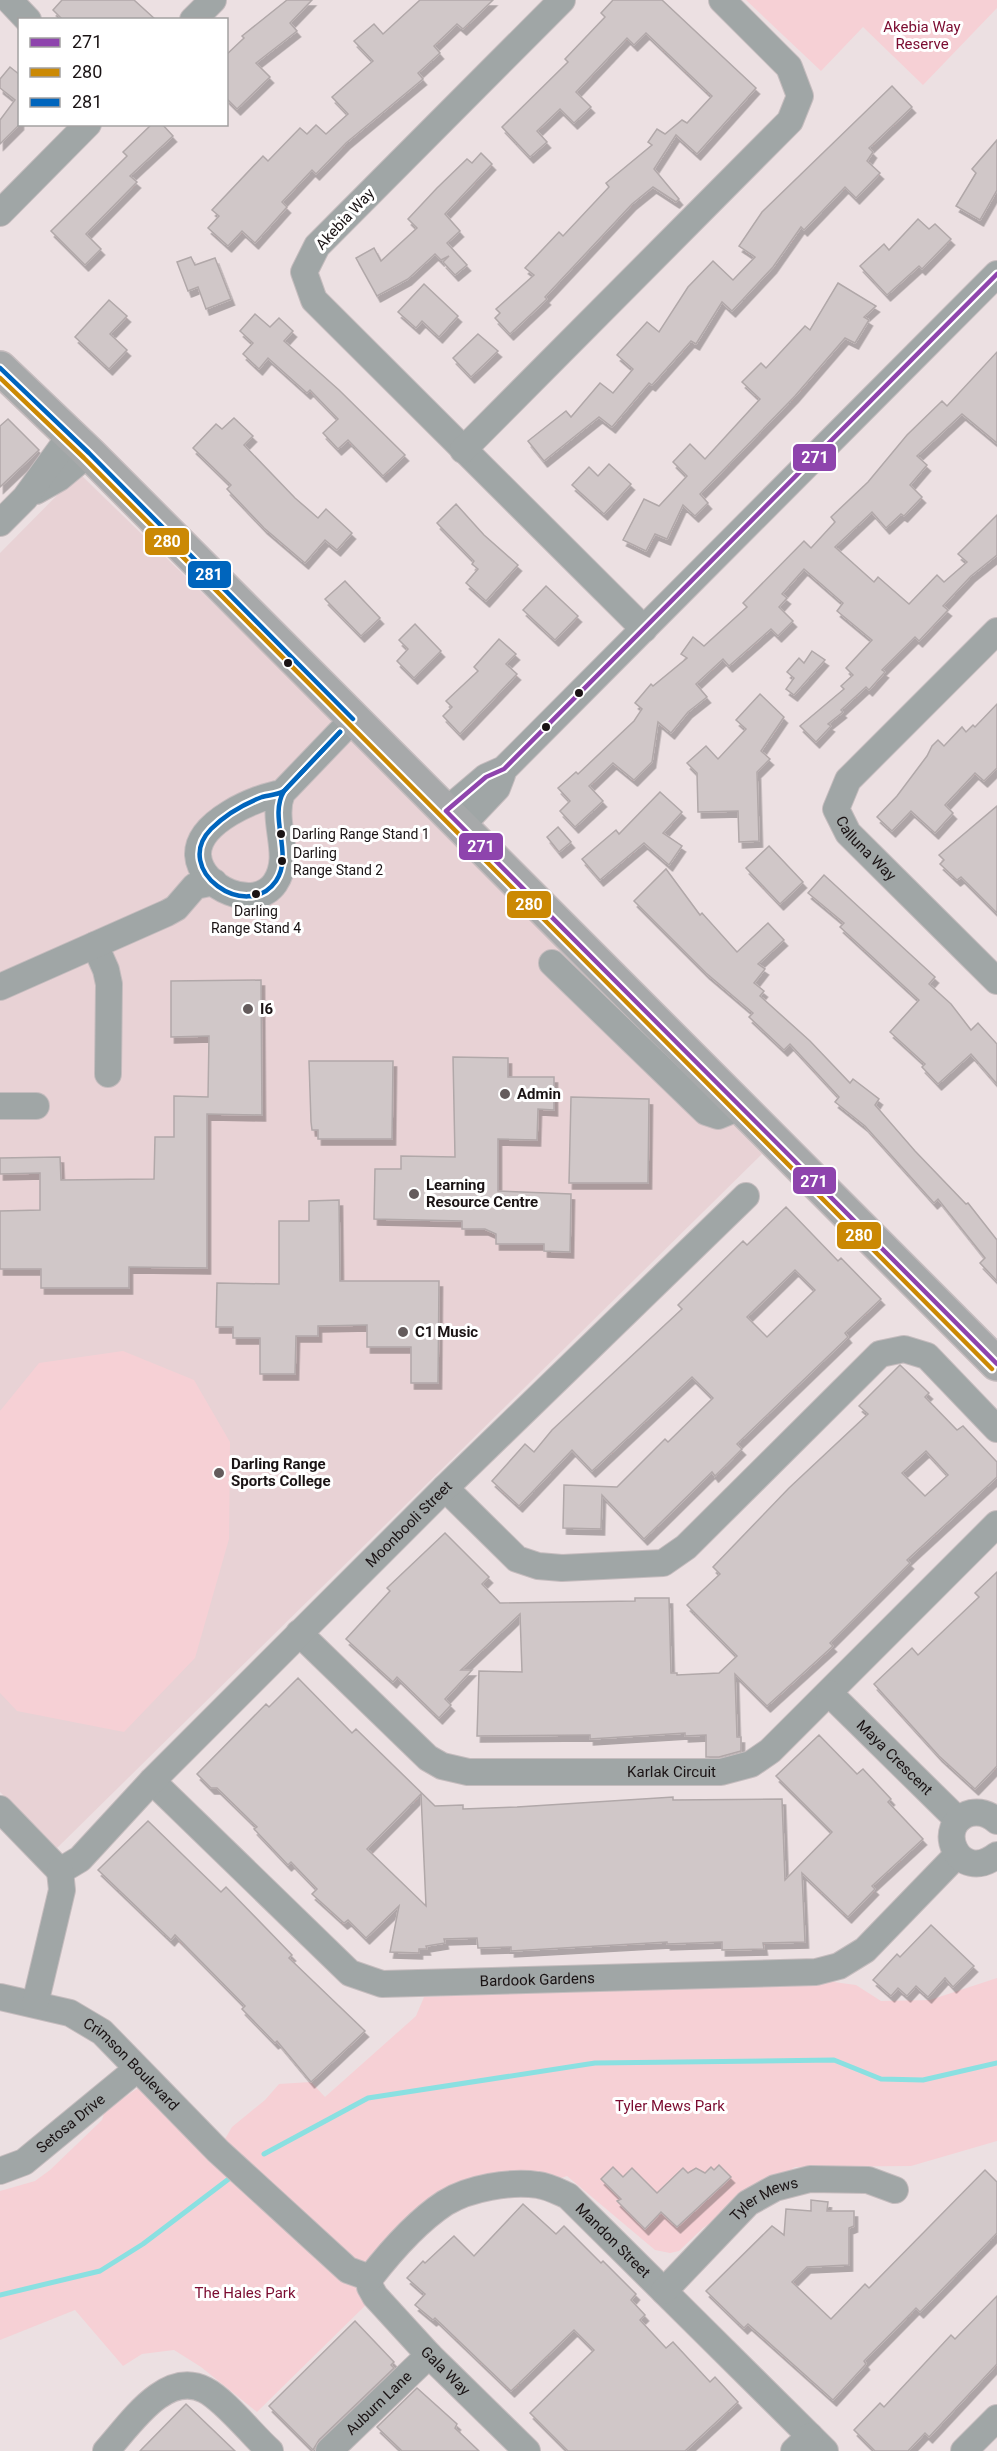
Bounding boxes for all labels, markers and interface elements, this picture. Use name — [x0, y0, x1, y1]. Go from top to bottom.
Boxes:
legend — [18, 18, 228, 126]
park label: Akebia Way Reserve — [883, 18, 961, 53]
text: 271 — [72, 31, 102, 52]
text: 280 — [72, 61, 102, 82]
text: 281 — [72, 91, 102, 112]
street label: Akebia Way — [312, 185, 378, 253]
line badge: 271 — [792, 443, 837, 472]
text: 271 — [801, 448, 829, 467]
line badge: 280 — [144, 527, 190, 556]
text: 280 — [153, 532, 181, 551]
line badge: 281 — [187, 560, 232, 589]
text: 281 — [195, 565, 223, 584]
unlabelled marker — [282, 657, 294, 669]
unlabelled marker — [573, 687, 585, 699]
unlabelled marker — [540, 721, 552, 733]
street label: Calluna Way — [832, 813, 900, 885]
place label: Darling Range Stand 1 — [292, 826, 430, 842]
marker: Darling Range Stand 1 — [275, 828, 287, 840]
line badge: 271 — [458, 832, 504, 861]
text: 271 — [467, 837, 495, 856]
place label: Darling Range Stand 2 — [293, 845, 383, 878]
marker: Darling Range Stand 2 — [276, 855, 288, 867]
marker: Darling Range Stand 4 — [250, 888, 262, 900]
line badge: 280 — [506, 890, 552, 919]
text: 280 — [515, 895, 543, 914]
place label: Darling Range Stand 4 — [211, 903, 301, 936]
place label: I6 — [260, 1000, 273, 1018]
marker: I6 — [241, 1002, 255, 1016]
place label: Admin — [517, 1085, 561, 1103]
marker: Admin — [498, 1087, 512, 1101]
line badge: 271 — [792, 1166, 837, 1195]
text: 271 — [800, 1172, 828, 1191]
place label: Learning Resource Centre — [426, 1176, 538, 1211]
marker: Learning Resource Centre — [407, 1187, 421, 1201]
line badge: 280 — [836, 1221, 882, 1250]
text: 280 — [845, 1226, 873, 1245]
place label: C1 Music — [415, 1323, 478, 1341]
marker: C1 Music — [396, 1325, 410, 1339]
place label: Darling Range Sports College — [231, 1455, 331, 1490]
marker: Darling Range Sports College — [212, 1466, 226, 1480]
street label: Moonbooli Street — [362, 1477, 456, 1571]
street label: Maya Crescent — [853, 1716, 936, 1799]
street label: Karlak Circuit — [627, 1763, 716, 1781]
street label: Bardook Gardens — [479, 1969, 595, 1990]
street label: Crimson Boulevard — [80, 2014, 183, 2114]
street label: Setosa Drive — [33, 2090, 109, 2157]
park label: Tyler Mews Park — [615, 2097, 725, 2115]
street label: Tyler Mews — [726, 2173, 800, 2225]
street label: Mandon Street — [572, 2199, 654, 2282]
park label: The Hales Park — [194, 2284, 296, 2302]
street label: Gala Way — [417, 2343, 474, 2399]
street label: Auburn Lane — [342, 2367, 415, 2439]

